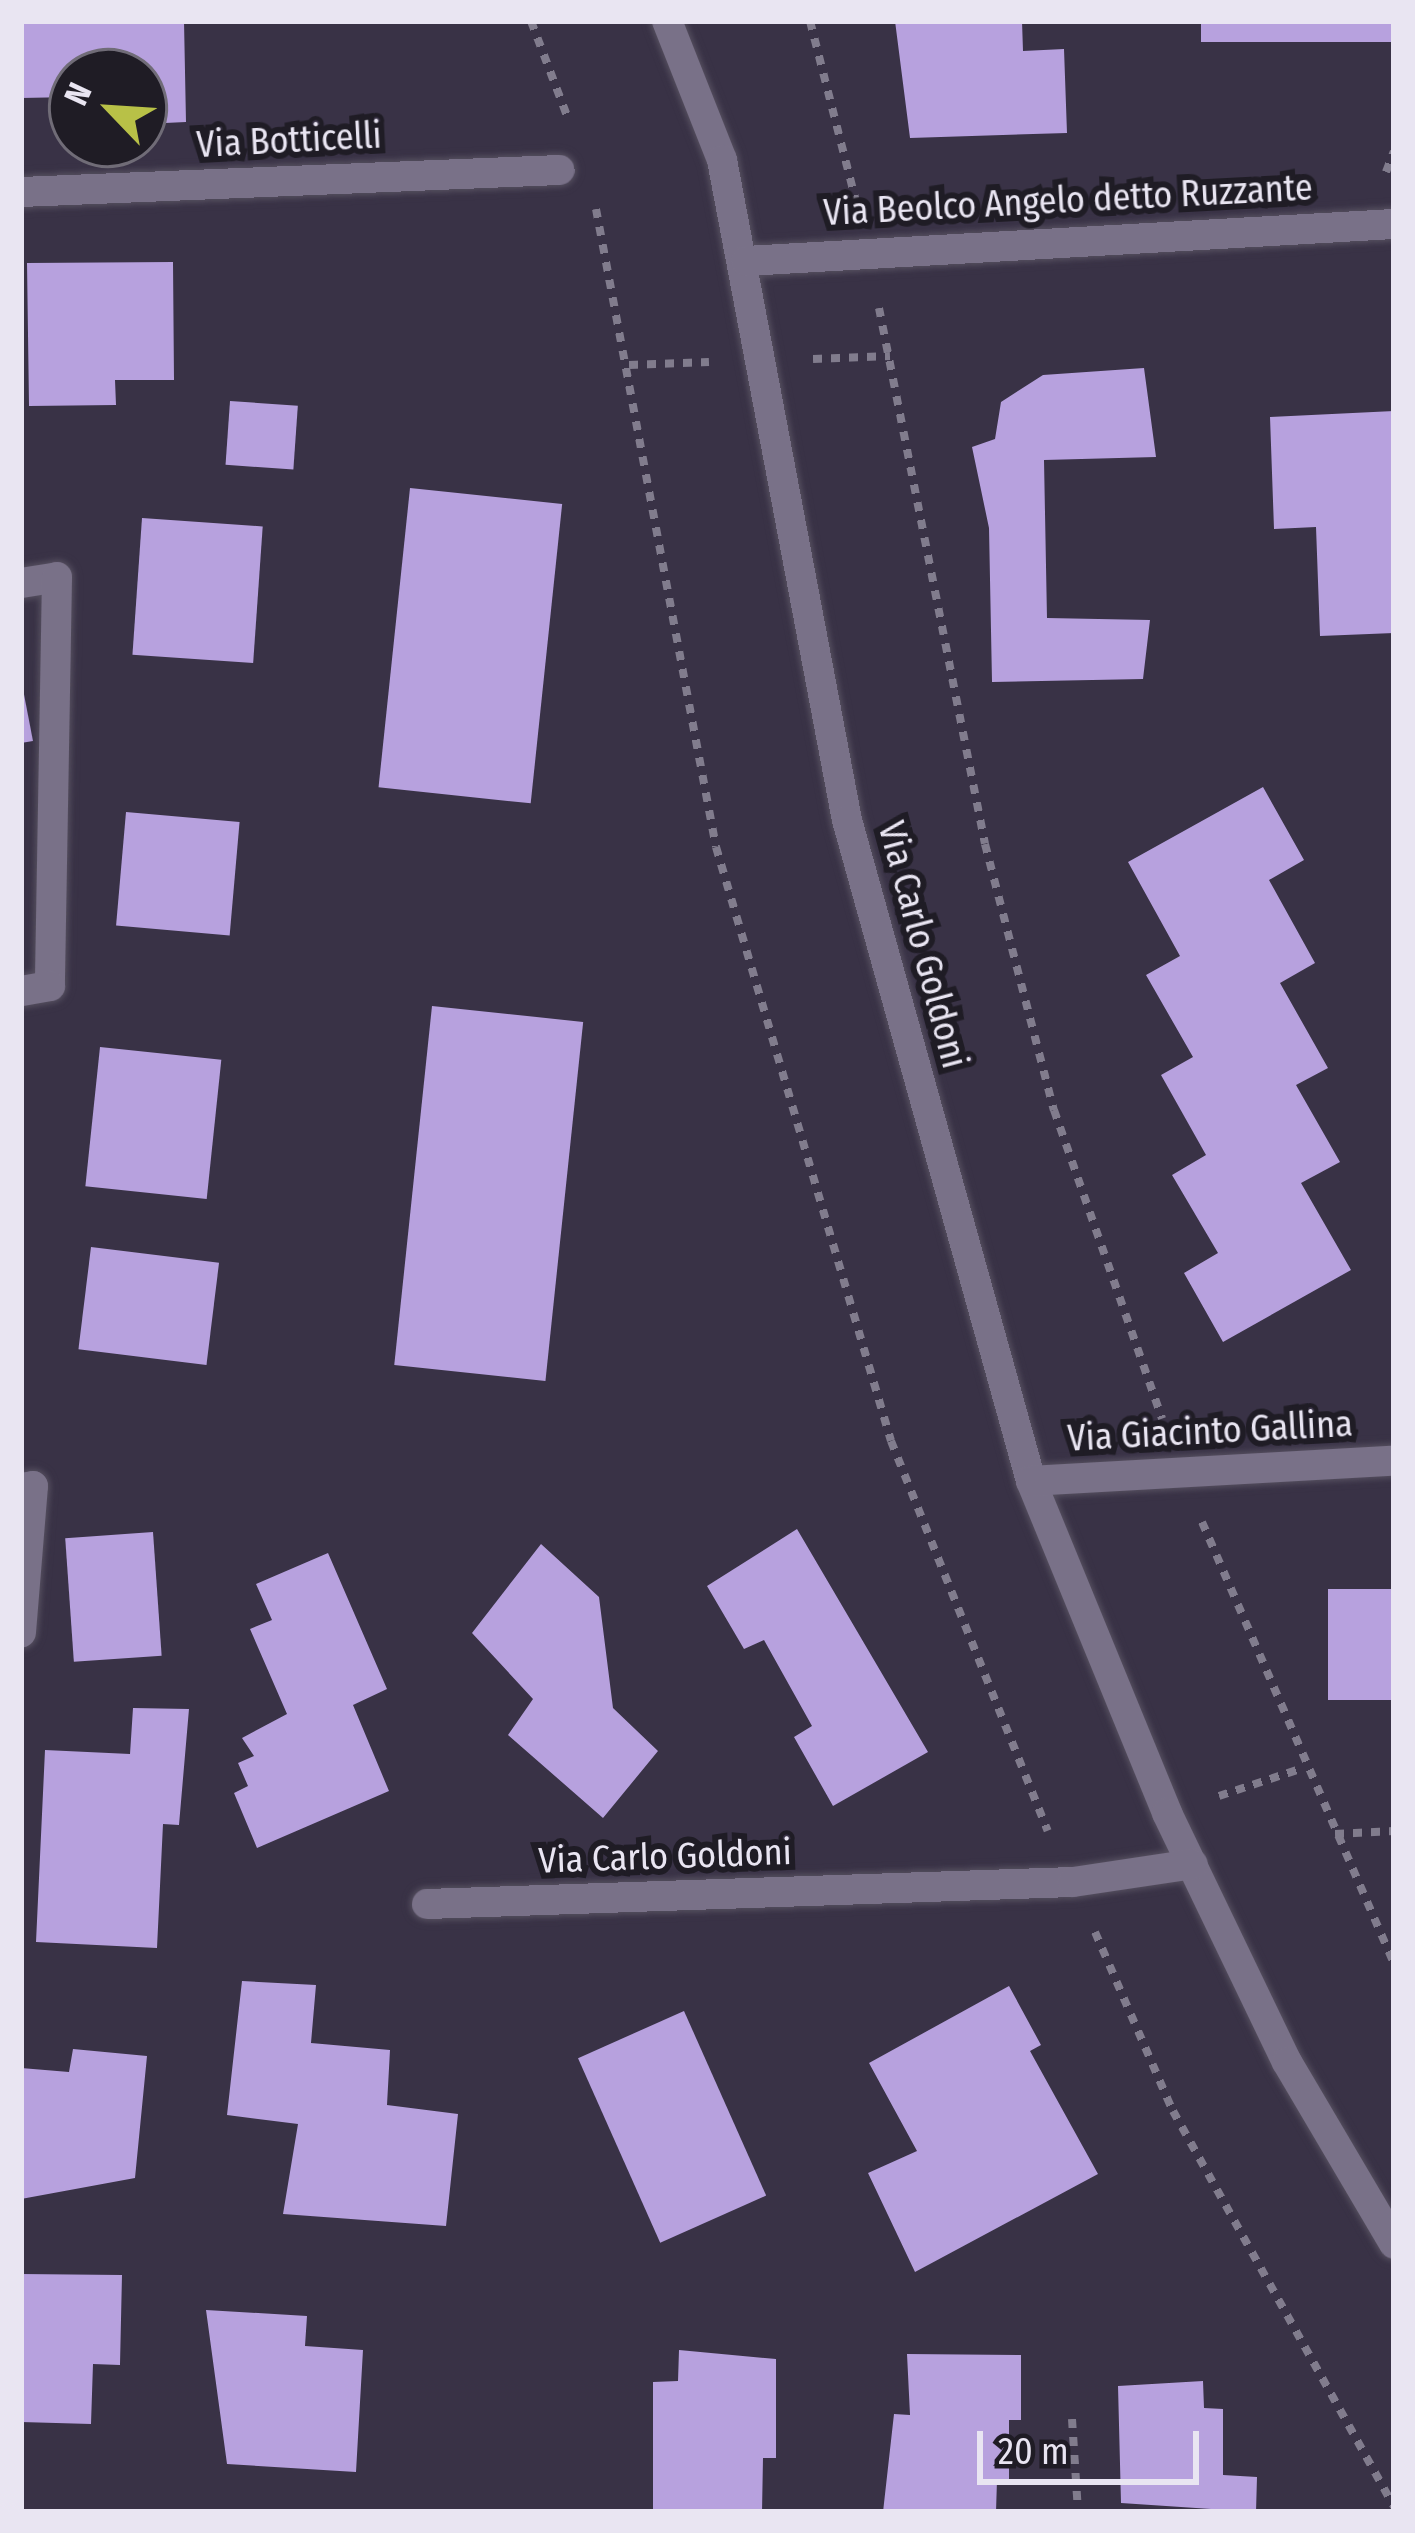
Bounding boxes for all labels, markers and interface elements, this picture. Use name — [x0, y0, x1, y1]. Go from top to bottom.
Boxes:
north arrow — [48, 48, 168, 168]
text: N — [56, 77, 100, 111]
street label: Via Botticelli — [195, 115, 383, 167]
street label: Via Beolco Angelo detto Ruzzante — [822, 167, 1314, 235]
street label: Via Carlo Goldoni — [868, 817, 976, 1073]
street label: Via Giacinto Gallina — [1066, 1403, 1354, 1461]
street label: Via Carlo Goldoni — [538, 1831, 792, 1883]
scale bar — [983, 2407, 1205, 2481]
text: 20 m — [998, 2430, 1069, 2474]

